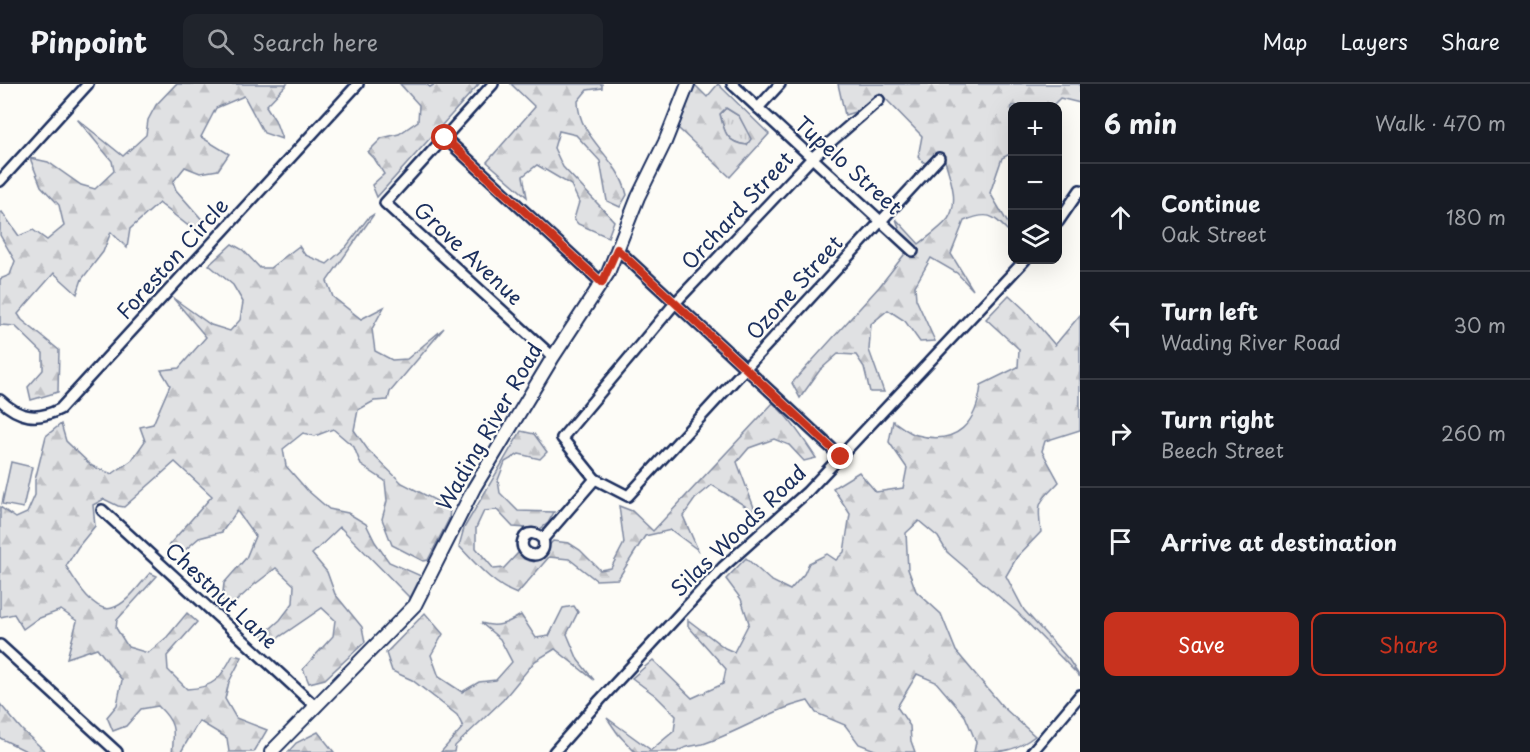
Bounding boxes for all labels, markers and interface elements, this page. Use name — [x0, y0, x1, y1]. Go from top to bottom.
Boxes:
search box — [183, 14, 603, 68]
text: Pinpoint — [30, 20, 147, 63]
icon: search — [204, 25, 237, 58]
text: Search here — [252, 25, 378, 58]
text: Map — [1263, 25, 1307, 57]
text: Layers — [1340, 25, 1408, 57]
text: Share — [1441, 25, 1500, 57]
map controls — [1008, 102, 1062, 264]
button: + — [1008, 102, 1062, 156]
text: 6 min — [1104, 104, 1177, 143]
street label: Tupelo Street — [789, 108, 910, 221]
text: Walk · 470 m — [1375, 108, 1506, 138]
route start — [431, 124, 457, 150]
street label: Orchard Street — [673, 143, 800, 276]
button: − — [1008, 156, 1062, 210]
text: Continue — [1161, 186, 1260, 219]
street label: Foreston Circle — [108, 190, 235, 326]
street label: Grove Avenue — [407, 193, 531, 312]
icon: ahead — [1104, 201, 1137, 234]
text: 180 m — [1446, 202, 1506, 232]
button: layers — [1008, 210, 1062, 264]
text: Oak Street — [1161, 219, 1266, 249]
street label: Ozone Street — [738, 227, 849, 346]
text: Turn left — [1161, 294, 1258, 327]
icon: left — [1104, 309, 1137, 342]
text: 30 m — [1453, 310, 1506, 340]
text: Wading River Road — [1161, 327, 1341, 357]
street label: Wading River Road — [427, 336, 549, 516]
text: Turn right — [1161, 402, 1274, 435]
icon: right — [1104, 417, 1137, 450]
text: 260 m — [1441, 418, 1506, 448]
text: Beech Street — [1161, 435, 1284, 465]
route end — [827, 443, 853, 469]
street label: Silas Woods Road — [662, 456, 813, 603]
icon: arrive — [1104, 525, 1137, 558]
text: Arrive at destination — [1161, 525, 1397, 558]
street label: Chestnut Lane — [159, 534, 286, 655]
button: Save — [1104, 612, 1299, 676]
button: Share — [1311, 612, 1506, 676]

